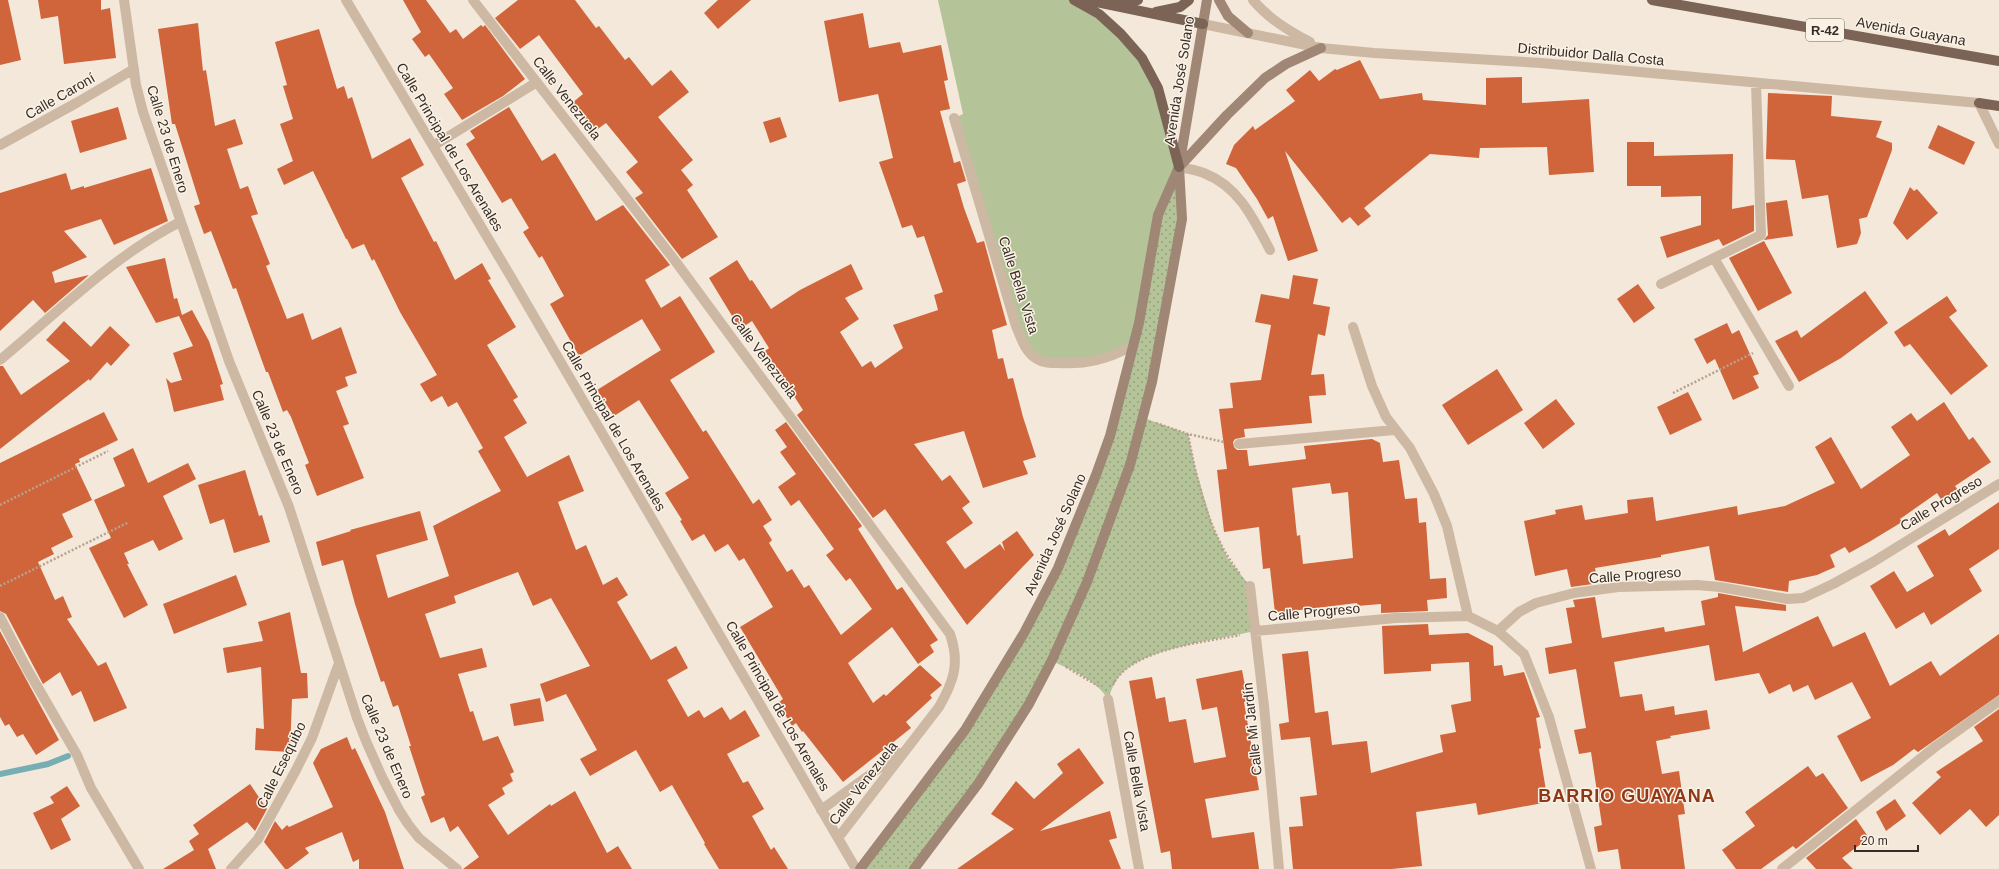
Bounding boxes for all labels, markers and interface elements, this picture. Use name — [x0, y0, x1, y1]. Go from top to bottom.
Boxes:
street label: Avenida Guayana — [1855, 13, 1967, 49]
street label: Avenida José Solano — [1161, 15, 1197, 147]
road number: R-42 — [1806, 19, 1844, 41]
street label: Distribuidor Dalla Costa — [1517, 40, 1665, 68]
street label: Calle Venezuela — [530, 53, 605, 143]
street label: Calle Principal de Los Arenales — [393, 60, 507, 234]
street label: Calle Caroní — [22, 70, 98, 122]
street label: Calle 23 de Enero — [144, 83, 192, 195]
street label: Calle Bella Vista — [996, 234, 1042, 336]
street label: Calle Venezuela — [727, 311, 801, 401]
street label: Calle Principal de Los Arenales — [559, 338, 669, 514]
street label: Calle 23 de Enero — [249, 387, 307, 497]
street label: Avenida José Solano — [1021, 471, 1089, 597]
street label: Calle Progreso — [1897, 472, 1985, 534]
street label: Calle Progreso — [1588, 564, 1682, 586]
street label: Calle Progreso — [1267, 600, 1361, 624]
street label: Calle Principal de Los Arenales — [723, 618, 833, 794]
street label: Calle Mi Jardín — [1239, 682, 1265, 776]
street label: Calle 23 de Enero — [358, 691, 416, 801]
street label: Calle Esequibo — [253, 719, 309, 811]
street label: Calle Bella Vista — [1120, 730, 1154, 833]
street label: Calle Venezuela — [826, 738, 901, 828]
district label: BARRIO GUAYANA — [1538, 786, 1716, 806]
scale bar — [1855, 827, 1918, 853]
text: 20 m — [1861, 834, 1888, 848]

